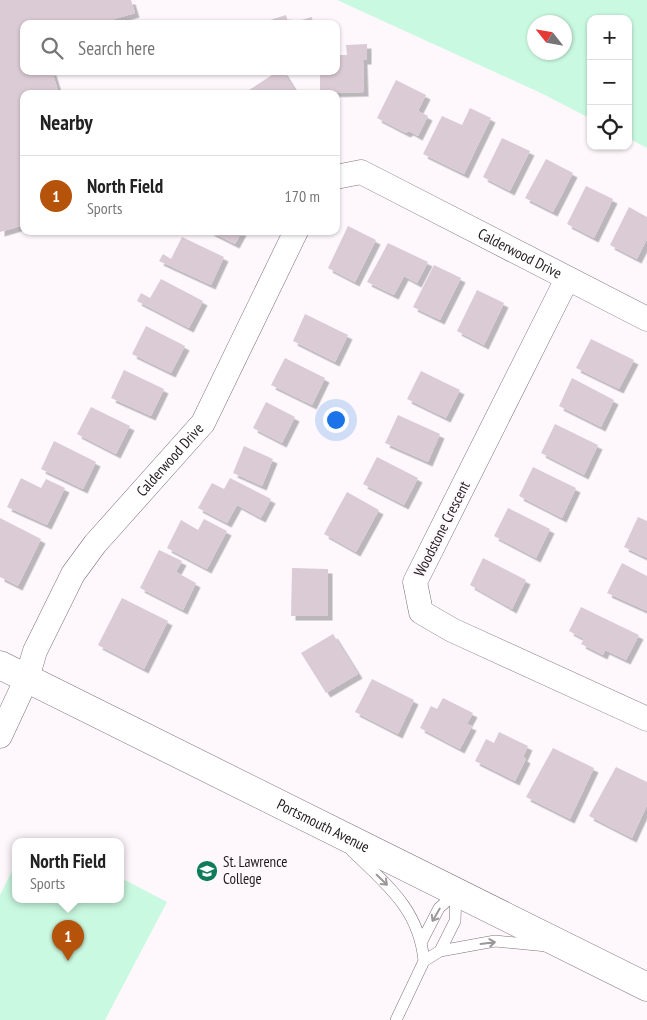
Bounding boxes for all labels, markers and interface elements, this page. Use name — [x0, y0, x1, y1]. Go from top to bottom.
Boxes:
north arrow — [527, 15, 572, 60]
map controls — [587, 15, 632, 150]
button: + — [587, 15, 632, 60]
search box — [20, 20, 340, 75]
icon: search — [38, 34, 66, 62]
text: Search here — [78, 36, 155, 60]
button: − — [587, 60, 632, 105]
button: locate — [587, 105, 632, 150]
text: Nearby — [40, 109, 93, 136]
text: North Field — [87, 174, 163, 198]
text: 1 — [52, 186, 60, 206]
text: 170 m — [285, 186, 320, 206]
text: Sports — [87, 198, 122, 218]
street label: Calderwood Drive — [475, 224, 565, 283]
your location — [323, 407, 349, 433]
street label: Calderwood Drive — [132, 419, 207, 500]
street label: Woodstone Crescent — [409, 478, 474, 580]
street label: Portsmouth Avenue — [274, 794, 373, 856]
popup — [12, 838, 124, 903]
text: North Field — [30, 849, 106, 873]
place label: St. Lawrence College — [223, 852, 287, 888]
school or university icon: St. Lawrence College — [195, 859, 219, 883]
text: Sports — [30, 873, 65, 893]
one-way arrow — [376, 874, 388, 886]
one-way arrow — [431, 907, 441, 922]
pin: 1 — [52, 920, 84, 961]
one-way arrow — [480, 938, 496, 948]

